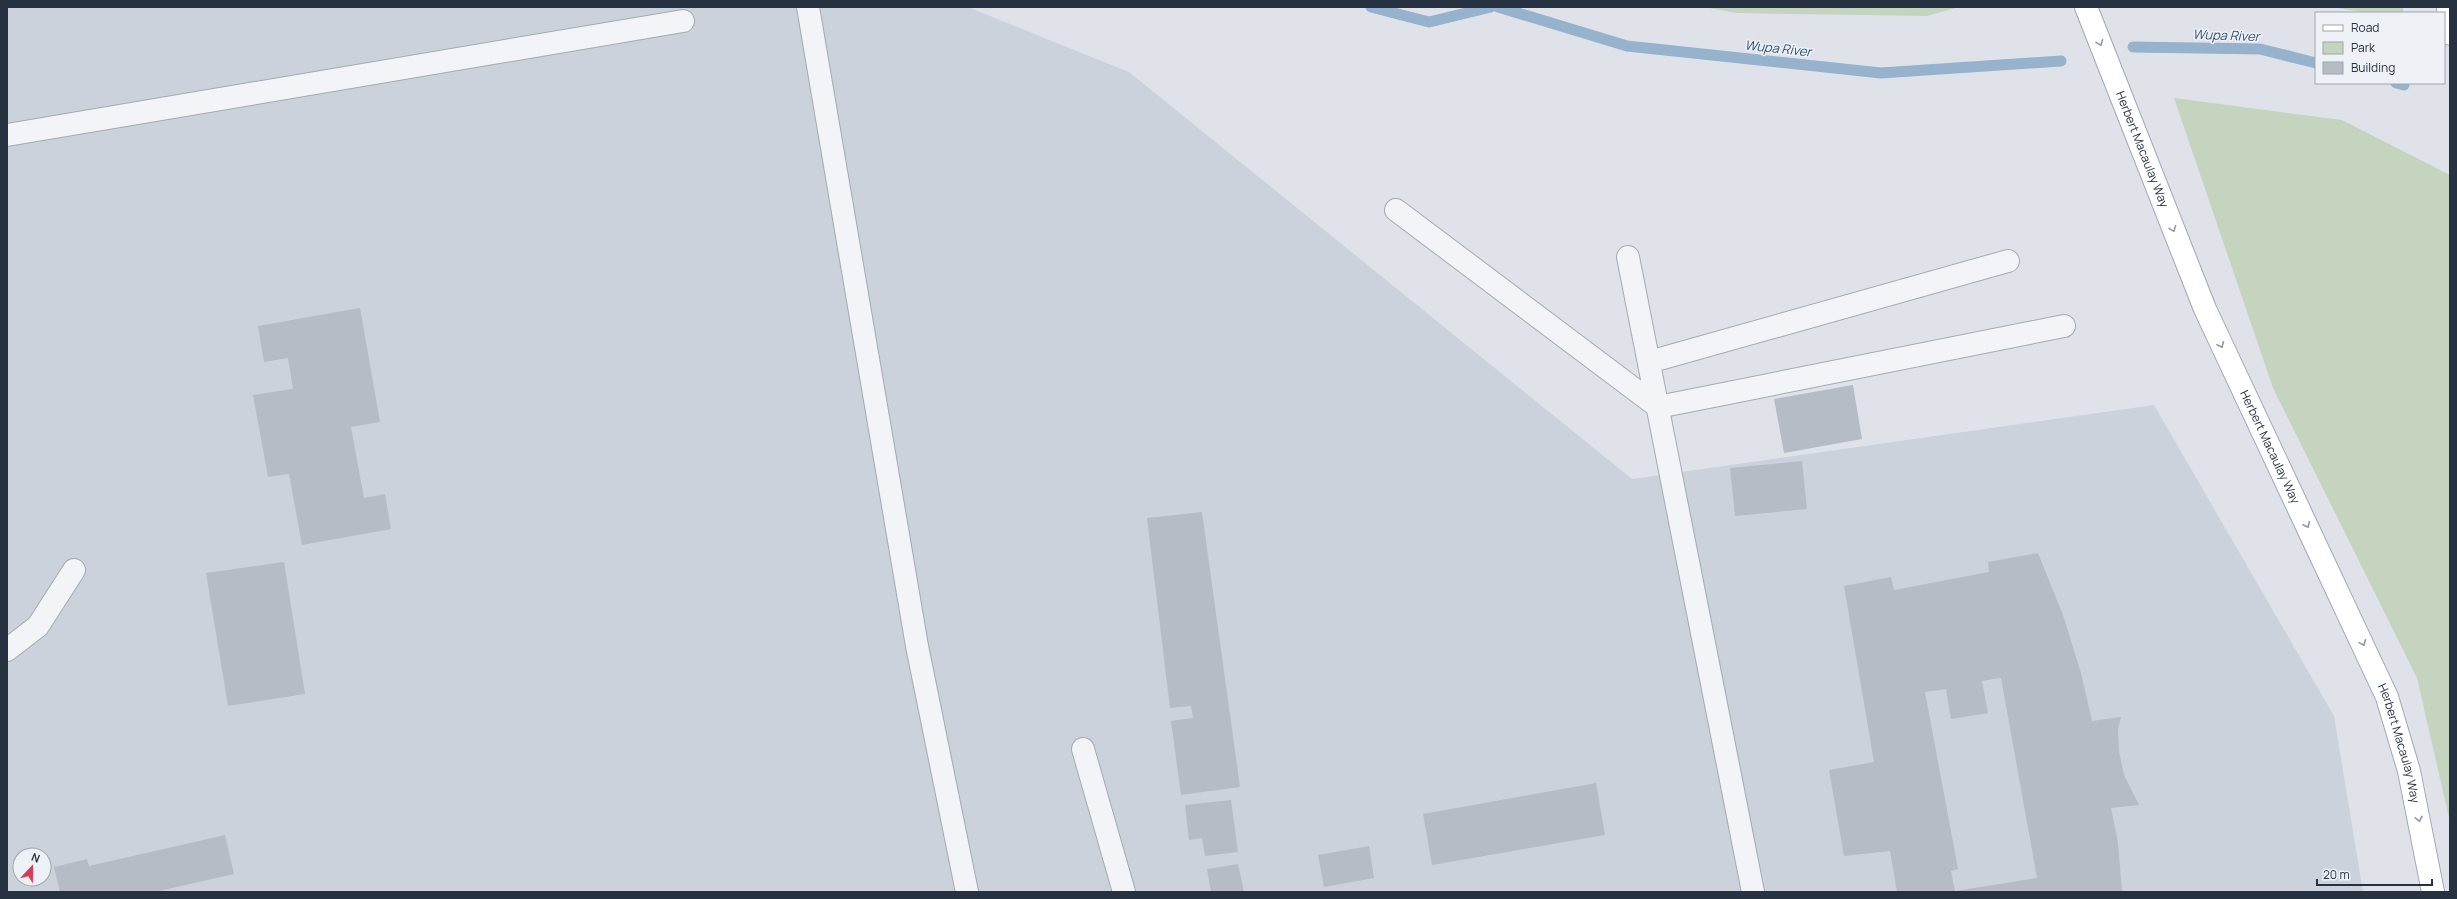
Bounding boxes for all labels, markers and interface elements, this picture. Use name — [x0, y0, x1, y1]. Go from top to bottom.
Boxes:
legend — [2315, 12, 2445, 84]
text: Road — [2351, 19, 2379, 36]
water label: Wupa River — [2192, 25, 2262, 45]
water label: Wupa River — [1744, 36, 1814, 61]
one-way arrow — [2095, 39, 2103, 47]
text: Park — [2351, 39, 2376, 56]
text: Building — [2351, 59, 2395, 76]
street label: Herbert Macaulay Way — [2112, 89, 2173, 210]
one-way arrow — [2169, 226, 2177, 233]
one-way arrow — [2216, 340, 2224, 348]
street label: Herbert Macaulay Way — [2236, 387, 2304, 507]
one-way arrow — [2302, 521, 2310, 529]
one-way arrow — [2358, 639, 2366, 646]
street label: Herbert Macaulay Way — [2374, 681, 2424, 805]
one-way arrow — [2415, 816, 2423, 822]
north arrow — [12, 847, 52, 887]
text: N — [29, 849, 42, 866]
scale bar — [2317, 861, 2432, 887]
text: 20 m — [2323, 866, 2350, 883]

